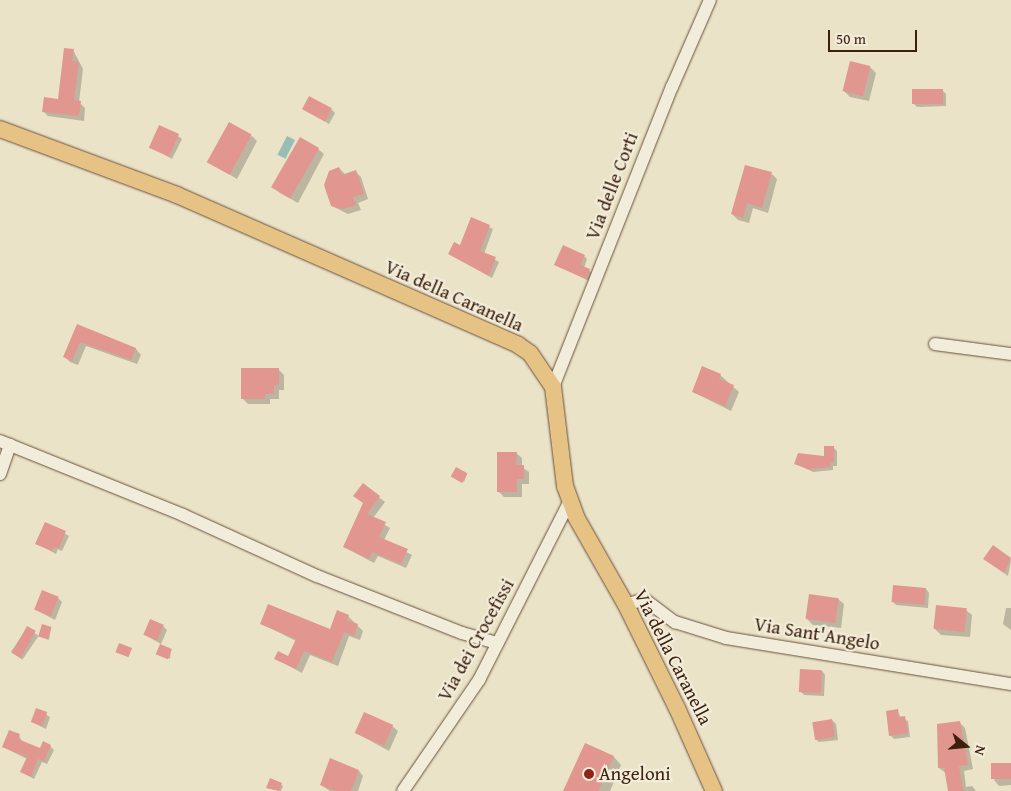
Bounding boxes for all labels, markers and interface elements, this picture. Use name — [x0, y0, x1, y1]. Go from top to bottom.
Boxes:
scale bar — [831, 20, 920, 52]
text: 50 m — [836, 28, 866, 49]
street label: Via delle Corti — [581, 129, 643, 243]
street label: Via della Caranella — [381, 255, 527, 337]
street label: Via dei Crocefissi — [433, 575, 519, 705]
street label: Via della Caranella — [629, 585, 717, 729]
street label: Via Sant'Angelo — [752, 613, 882, 655]
north arrow — [941, 721, 991, 771]
text: N — [969, 743, 991, 758]
place label: Angeloni — [599, 763, 671, 785]
marker: Angeloni — [583, 768, 595, 780]

